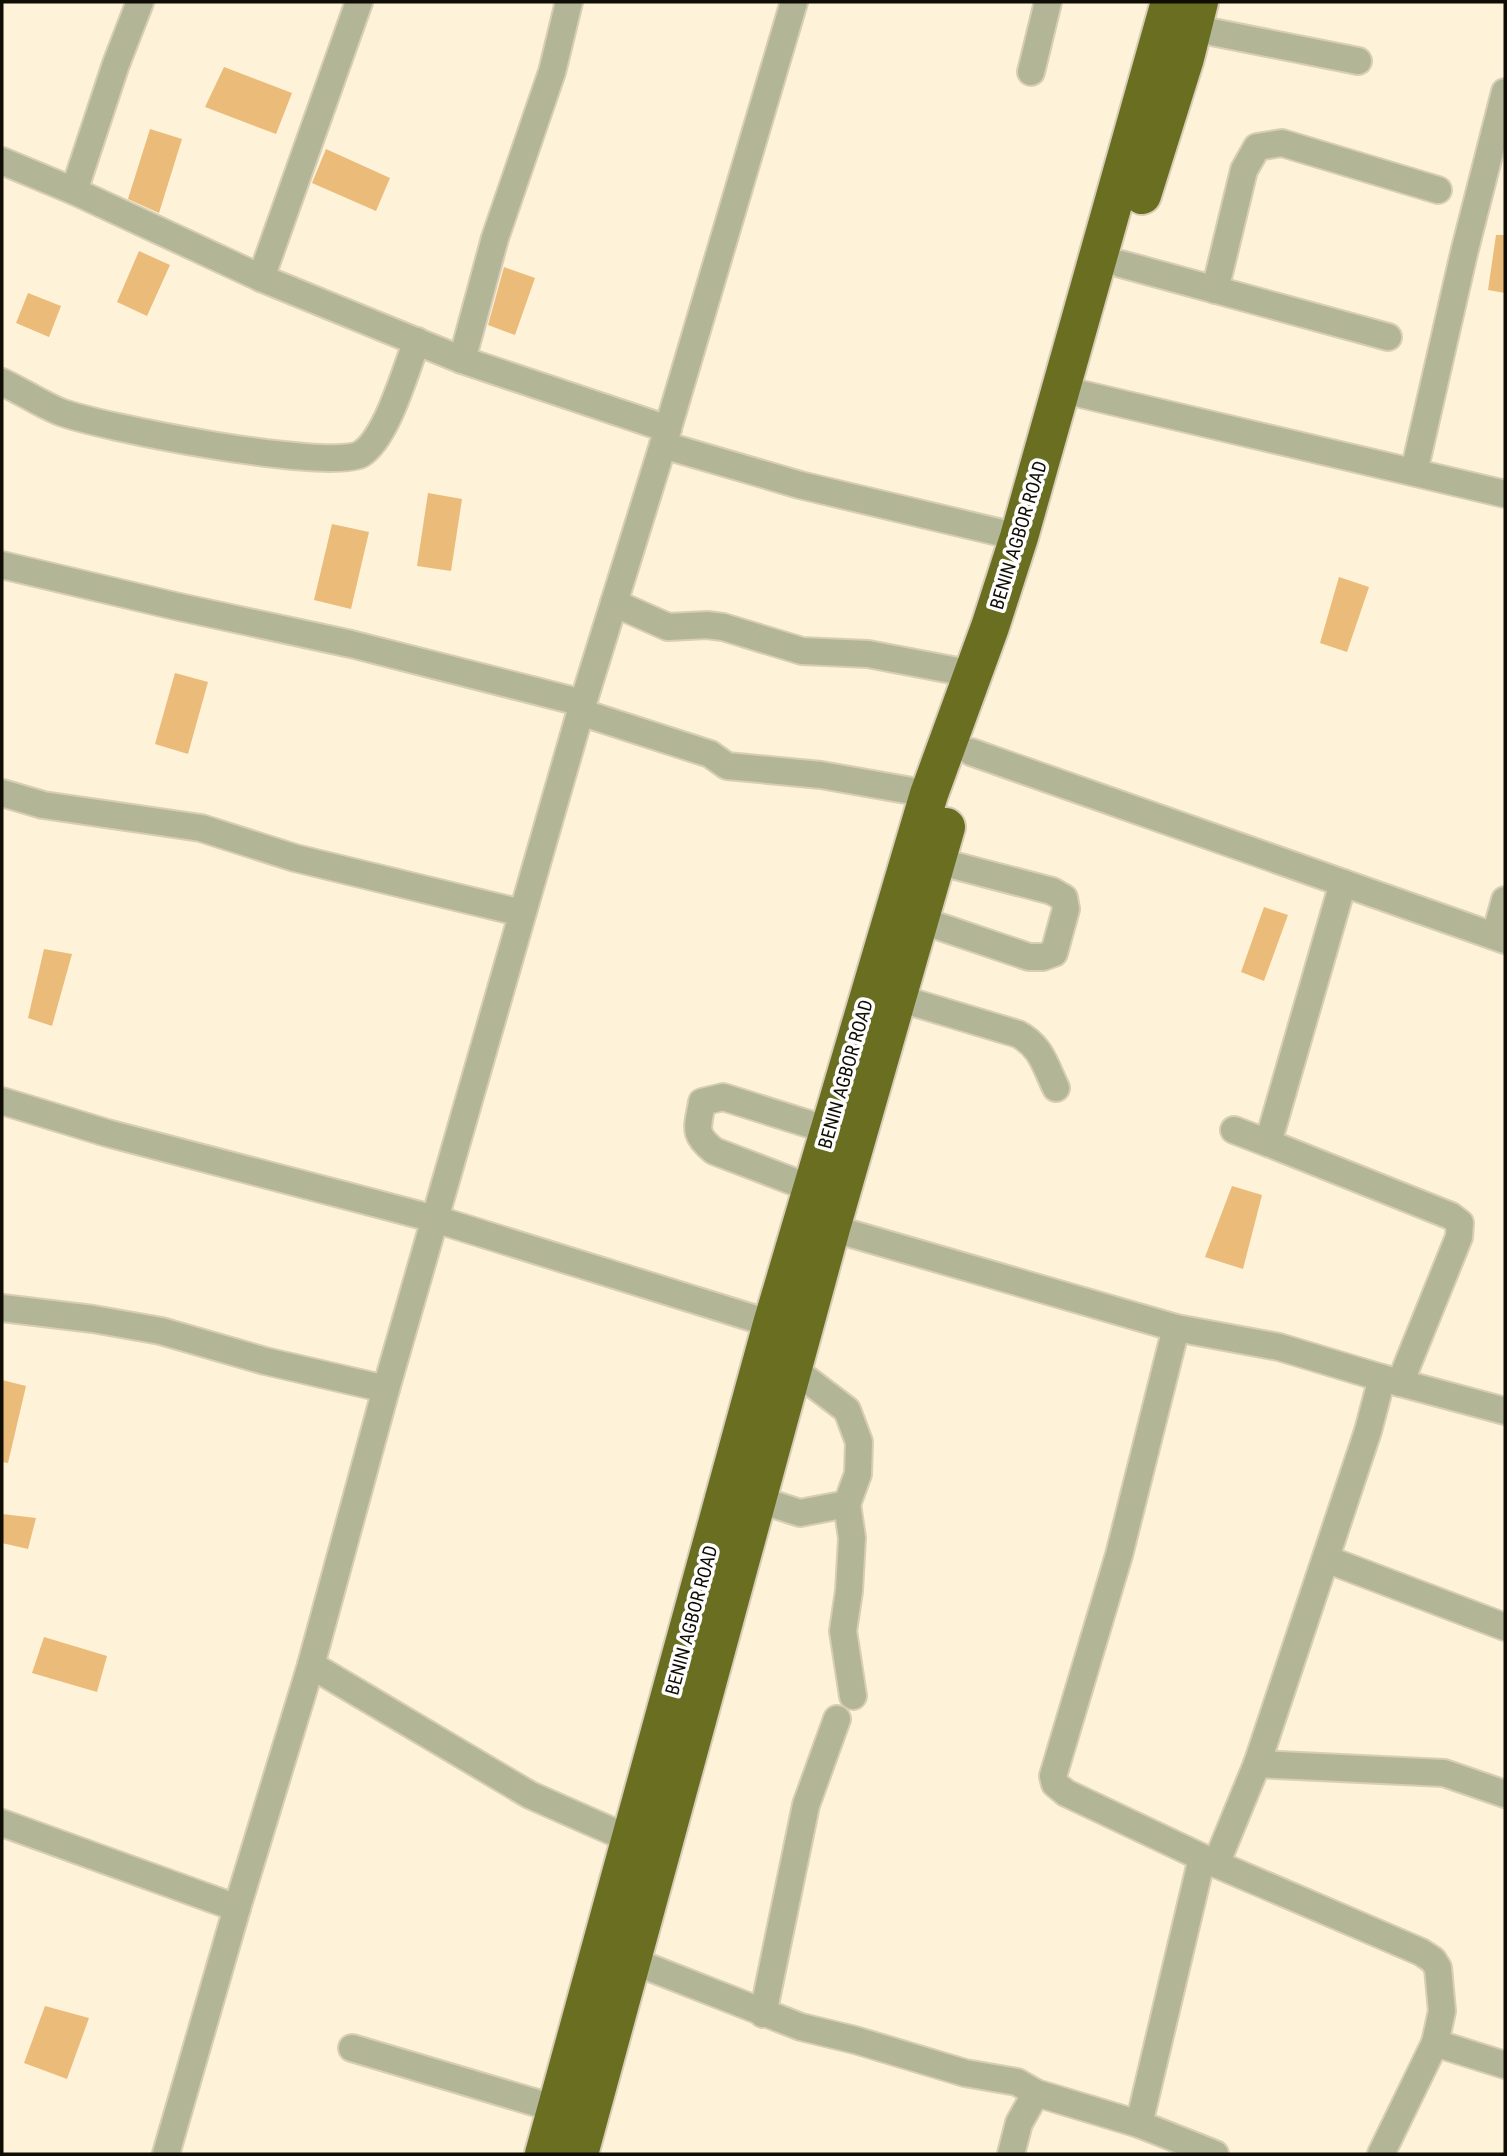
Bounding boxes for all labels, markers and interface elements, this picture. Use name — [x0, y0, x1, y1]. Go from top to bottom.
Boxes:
street label: BENIN AGBOR ROAD — [985, 458, 1052, 612]
street label: BENIN AGBOR ROAD — [813, 997, 878, 1151]
street label: BENIN AGBOR ROAD — [660, 1543, 723, 1697]

